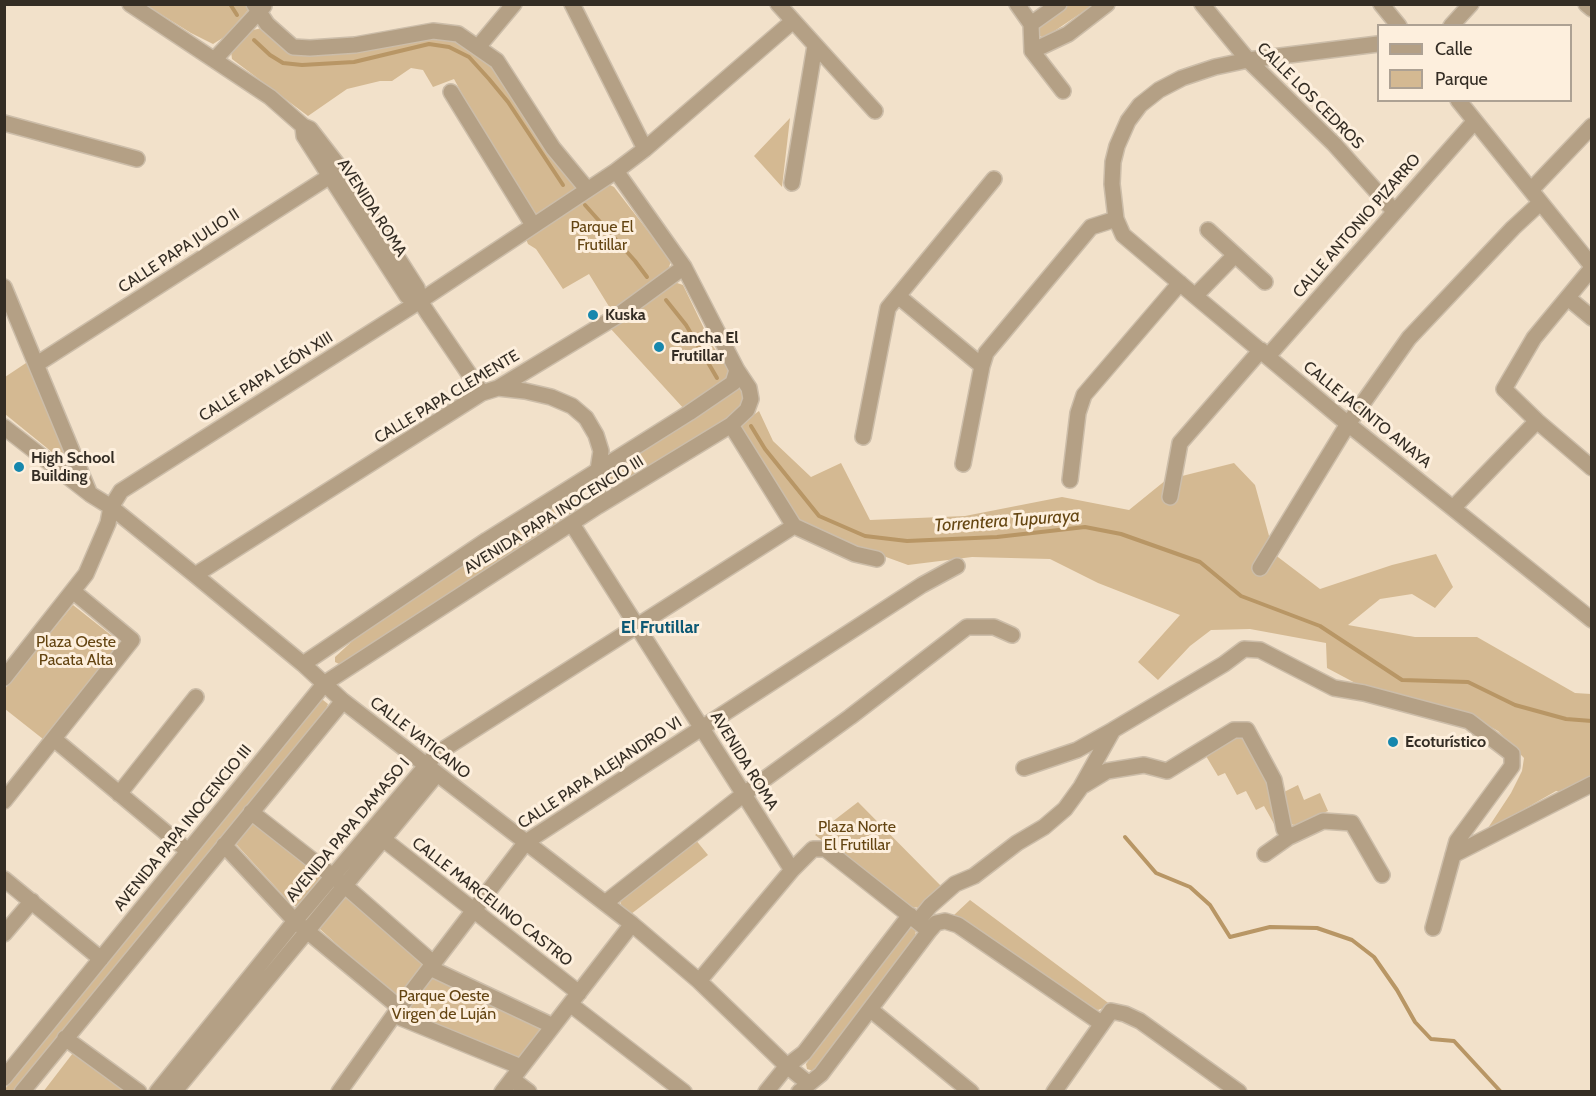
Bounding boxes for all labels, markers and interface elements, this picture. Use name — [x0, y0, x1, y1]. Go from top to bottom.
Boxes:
legend — [1377, 24, 1572, 102]
text: Calle — [1435, 38, 1472, 60]
street label: CALLE LOS CEDROS — [1253, 39, 1367, 153]
text: Parque — [1435, 68, 1488, 90]
street label: CALLE ANTONIO PIZARRO — [1289, 150, 1425, 302]
street label: AVENIDA ROMA — [333, 156, 411, 260]
street label: CALLE PAPA JULIO II — [115, 205, 243, 297]
park label: Parque El Frutillar — [570, 217, 634, 255]
place label: Kuska — [605, 305, 646, 325]
marker: Kuska — [586, 308, 600, 322]
street label: CALLE PAPA LEÓN XIII — [196, 328, 336, 426]
place label: Cancha El Frutillar — [671, 328, 739, 366]
marker: Cancha El Frutillar — [652, 340, 666, 354]
street label: CALLE PAPA CLEMENTE — [371, 346, 523, 448]
street label: CALLE JACINTO ANAYA — [1299, 357, 1435, 473]
place label: High School Building — [31, 448, 115, 486]
street label: AVENIDA PAPA INOCENCIO III — [461, 452, 647, 578]
marker: High School Building — [12, 460, 26, 474]
water label: Torrentera Tupuraya — [933, 505, 1081, 537]
district label: El Frutillar — [621, 617, 699, 639]
park label: Plaza Oeste Pacata Alta — [36, 632, 116, 670]
street label: CALLE VATICANO — [366, 693, 474, 783]
street label: AVENIDA ROMA — [706, 708, 782, 814]
street label: CALLE PAPA ALEJANDRO VI — [514, 713, 686, 833]
place label: Ecoturístico — [1405, 732, 1486, 752]
marker: Ecoturístico — [1386, 735, 1400, 749]
street label: AVENIDA PAPA INOCENCIO III — [110, 741, 256, 915]
street label: AVENIDA PAPA DAMASO I — [282, 754, 414, 906]
park label: Plaza Norte El Frutillar — [818, 817, 896, 855]
street label: CALLE MARCELINO CASTRO — [408, 833, 576, 971]
park label: Parque Oeste Virgen de Luján — [392, 986, 496, 1024]

